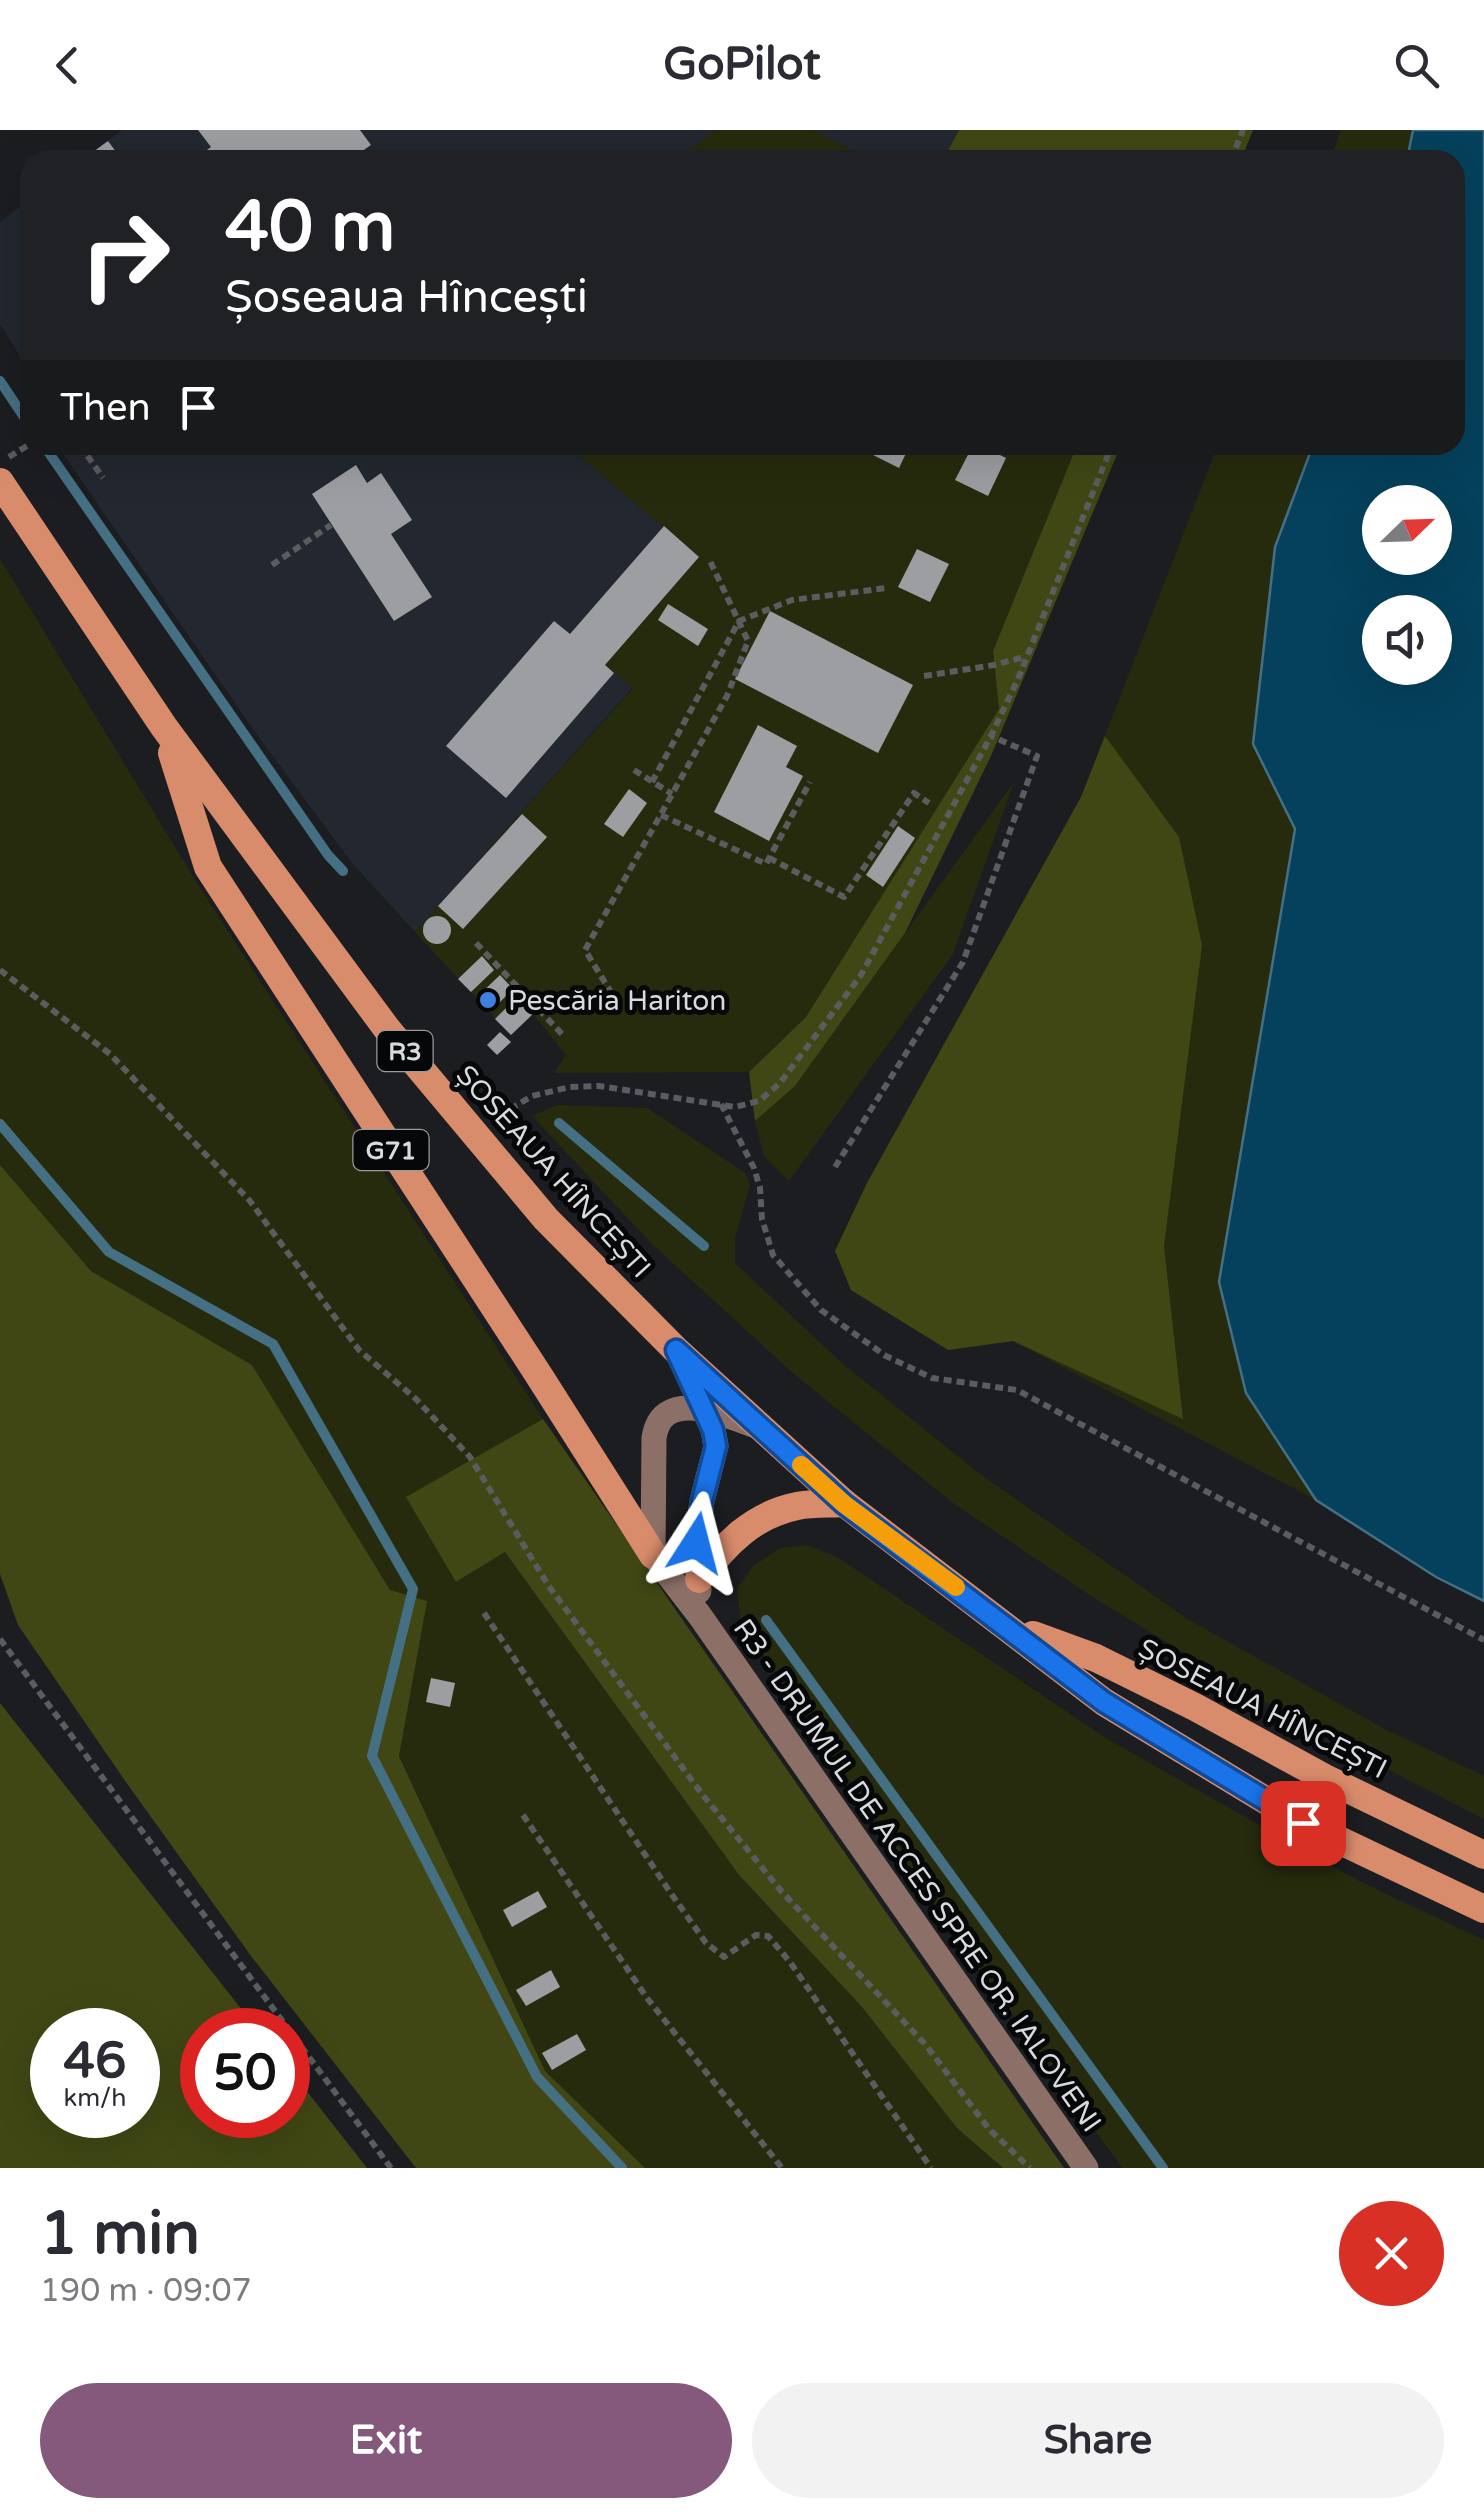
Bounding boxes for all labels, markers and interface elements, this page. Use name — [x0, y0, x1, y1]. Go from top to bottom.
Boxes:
icon: back — [40, 38, 95, 93]
text: GoPilot — [663, 38, 821, 92]
icon: search — [1389, 38, 1444, 93]
text: 40 m — [225, 186, 395, 270]
icon: right — [60, 190, 190, 320]
text: Șoseaua Hîncești — [225, 271, 588, 325]
icon: arrive — [171, 380, 226, 435]
text: Then — [60, 385, 151, 431]
north arrow — [1362, 485, 1452, 575]
map controls — [1362, 485, 1452, 685]
button: sound — [1362, 595, 1452, 685]
place label: Pescăria Hariton — [508, 984, 726, 1018]
marker: Pescăria Hariton — [477, 989, 499, 1011]
road number: R3 — [378, 1031, 432, 1071]
street label: ȘOSEAUA HÎNCEȘTI — [449, 1058, 658, 1285]
road number: G71 — [354, 1130, 428, 1170]
position arrow — [644, 1491, 748, 1595]
street label: R3 - DRUMUL DE ACCES SPRE OR. IALOVENI — [726, 1613, 1108, 2139]
street label: ȘOSEAUA HÎNCEȘTI — [1133, 1631, 1393, 1786]
pin — [1261, 1781, 1346, 1866]
icon: arrive — [1276, 1796, 1331, 1851]
speed limit sign: 50 — [180, 2008, 310, 2138]
text: 46 — [64, 2031, 126, 2091]
text: km/h — [64, 2083, 126, 2113]
text: 1 min — [40, 2198, 200, 2270]
button: close — [1339, 2201, 1444, 2306]
text: 190 m · 09:07 — [40, 2272, 252, 2310]
button: Exit — [40, 2383, 732, 2498]
button: Share — [752, 2383, 1444, 2498]

